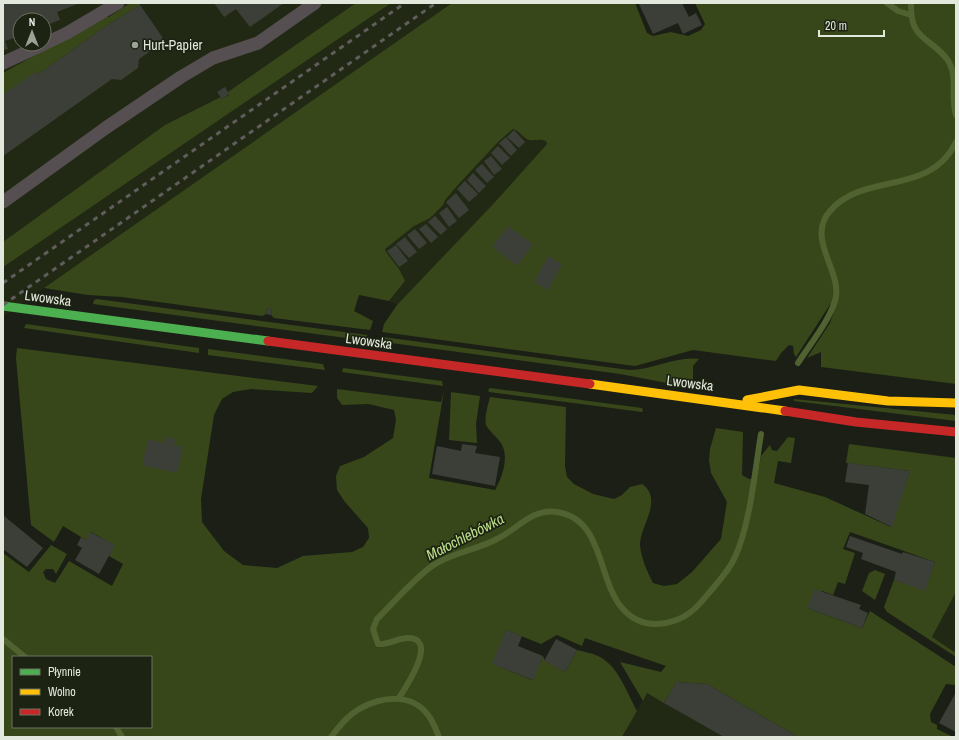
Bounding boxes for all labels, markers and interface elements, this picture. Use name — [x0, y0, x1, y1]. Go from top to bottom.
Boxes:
north arrow — [12, 12, 52, 52]
scale bar — [819, 12, 884, 38]
text: N — [29, 15, 35, 29]
text: 20 m — [825, 18, 847, 34]
place label: Hurt-Papier — [143, 36, 203, 54]
marker: Hurt-Papier — [130, 40, 140, 50]
street label: Lwowska — [23, 286, 73, 310]
street label: Lwowska — [344, 329, 394, 353]
street label: Lwowska — [665, 371, 715, 395]
water label: Małochlebówka — [422, 508, 507, 565]
legend — [12, 656, 152, 728]
text: Płynnie — [48, 664, 81, 680]
text: Wolno — [48, 684, 76, 700]
text: Korek — [48, 704, 74, 720]

